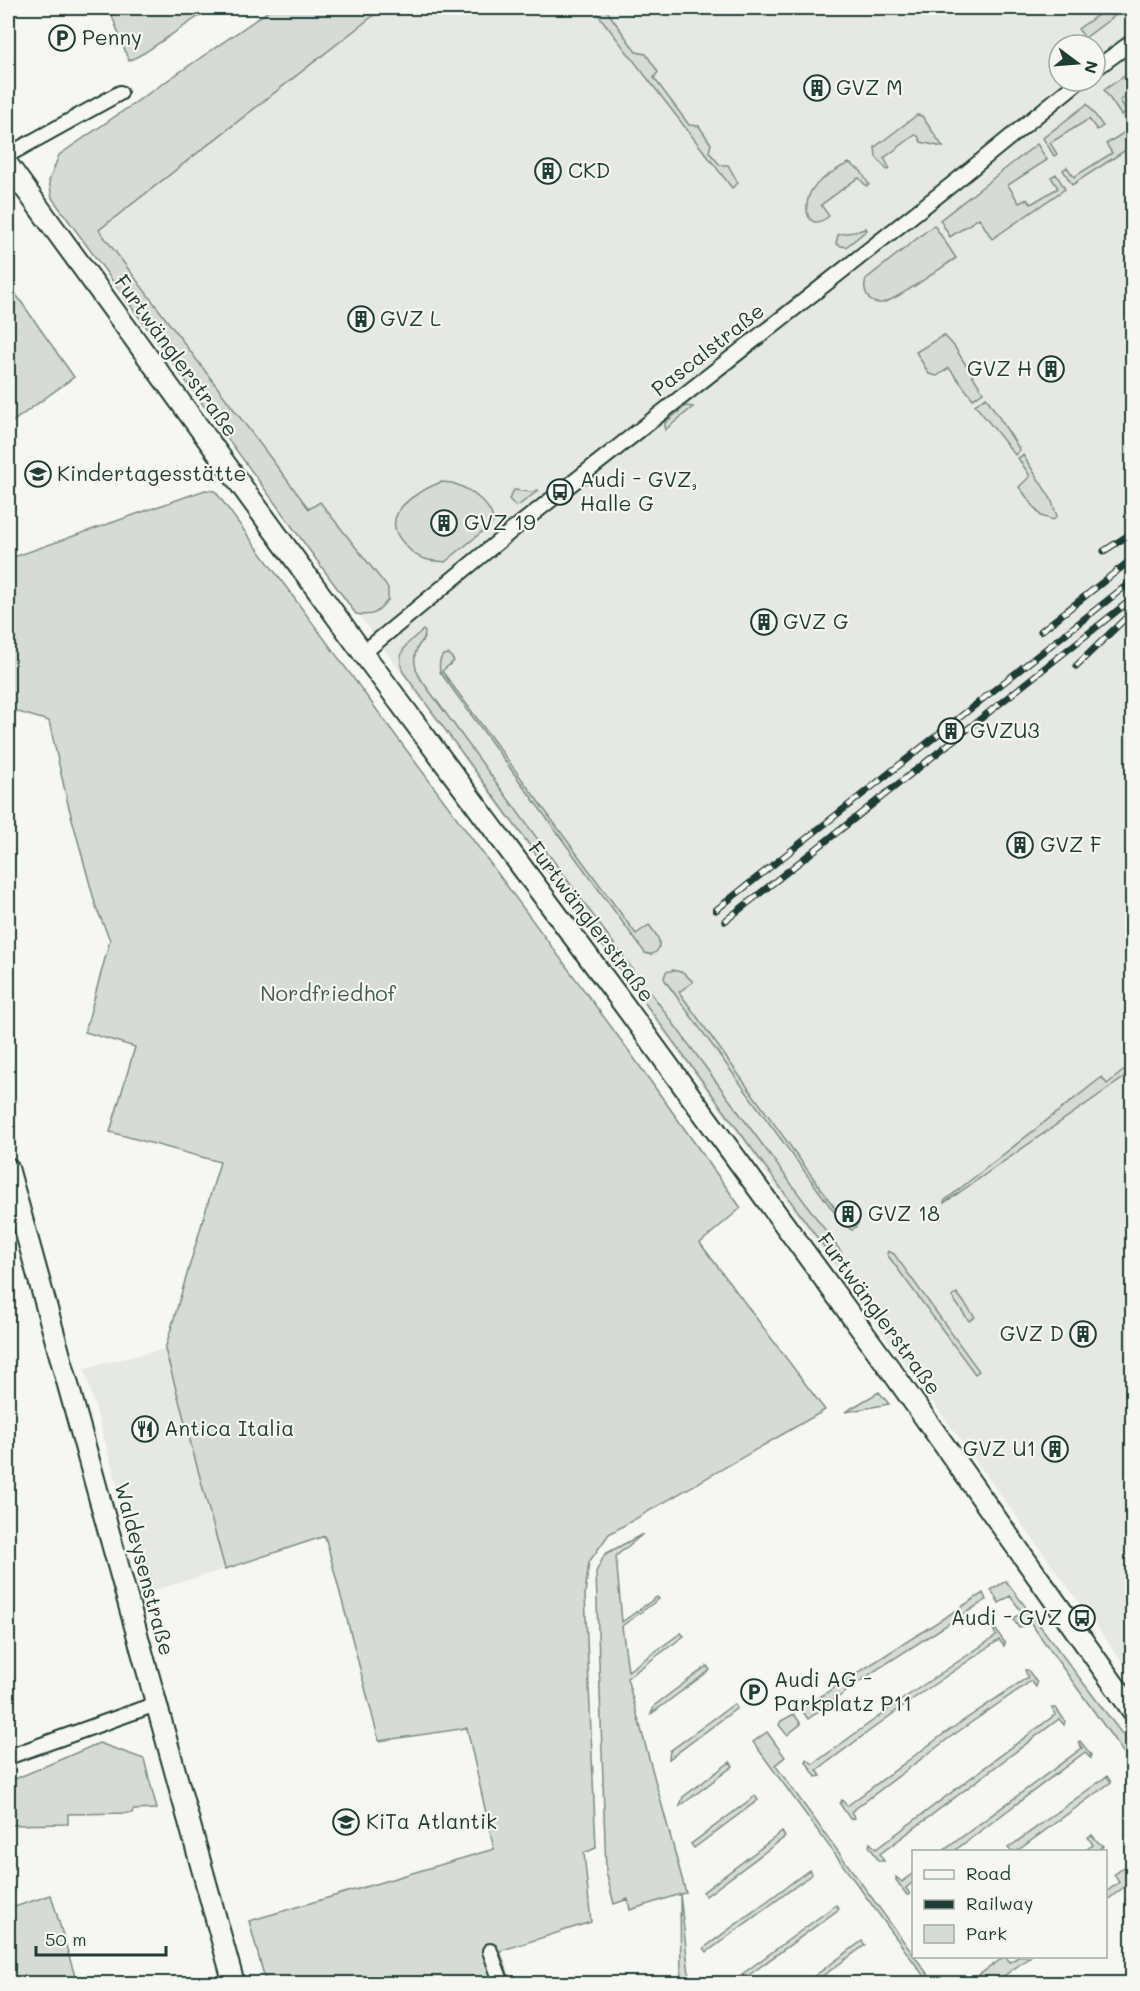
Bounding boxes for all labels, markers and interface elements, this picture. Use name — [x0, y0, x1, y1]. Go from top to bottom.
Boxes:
parking icon: Penny — [47, 23, 77, 53]
place label: Penny — [82, 23, 142, 50]
north arrow — [1047, 33, 1107, 93]
text: N — [1080, 59, 1104, 76]
building icon: GVZ M — [802, 73, 832, 103]
place label: GVZ M — [836, 73, 903, 100]
building icon: CKD — [533, 156, 563, 186]
place label: CKD — [568, 156, 610, 183]
street label: Furtwänglerstraße — [109, 269, 245, 442]
street label: Pascalstraße — [645, 296, 769, 401]
building icon: GVZ L — [346, 304, 376, 334]
place label: GVZ L — [380, 304, 441, 331]
place label: GVZ H — [967, 354, 1032, 381]
building icon: GVZ H — [1036, 354, 1066, 384]
school or university icon: Kindertagesstätte — [23, 459, 53, 489]
place label: Kindertagesstätte — [57, 459, 246, 486]
place label: Audi - GVZ, Halle G — [580, 465, 698, 516]
bus stop icon: Audi - GVZ, Halle G — [545, 477, 575, 507]
building icon: GVZ 19 — [429, 508, 459, 538]
place label: GVZ 19 — [464, 508, 536, 535]
building icon: GVZ G — [749, 607, 779, 637]
place label: GVZ G — [783, 607, 848, 634]
building icon: GVZU3 — [936, 716, 966, 746]
place label: GVZU3 — [970, 716, 1040, 743]
building icon: GVZ F — [1005, 830, 1035, 860]
place label: GVZ F — [1040, 830, 1102, 857]
street label: Furtwänglerstraße — [523, 835, 661, 1007]
park label: Nordfriedhof — [260, 979, 397, 1006]
building icon: GVZ 18 — [833, 1199, 863, 1229]
place label: GVZ 18 — [868, 1199, 940, 1226]
street label: Furtwänglerstraße — [812, 1227, 948, 1400]
place label: GVZ D — [1000, 1319, 1064, 1346]
building icon: GVZ D — [1068, 1319, 1098, 1349]
restaurant icon: Antica Italia — [130, 1414, 160, 1444]
place label: Antica Italia — [164, 1414, 294, 1441]
place label: GVZ U1 — [963, 1434, 1036, 1461]
building icon: GVZ U1 — [1040, 1434, 1070, 1464]
street label: Waldeysenstraße — [109, 1479, 182, 1658]
place label: Audi - GVZ — [951, 1603, 1062, 1630]
bus stop icon: Audi - GVZ — [1067, 1603, 1097, 1633]
place label: Audi AG - Parkplatz P11 — [774, 1665, 912, 1716]
parking icon: Audi AG - Parkplatz P11 — [739, 1677, 769, 1707]
school or university icon: KiTa Atlantik — [331, 1807, 361, 1837]
place label: KiTa Atlantik — [366, 1807, 497, 1834]
legend — [912, 1850, 1107, 1958]
text: Road — [966, 1861, 1011, 1885]
text: Railway — [966, 1891, 1033, 1915]
scale bar — [36, 1919, 166, 1957]
text: Park — [966, 1921, 1007, 1945]
text: 50 m — [45, 1927, 87, 1951]

